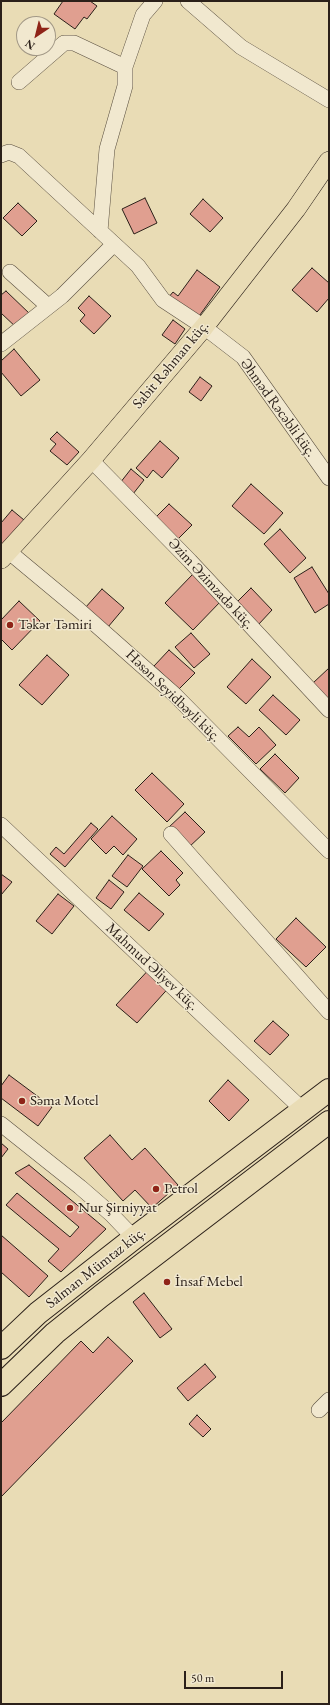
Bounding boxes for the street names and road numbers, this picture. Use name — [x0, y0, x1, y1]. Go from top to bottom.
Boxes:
street label: Sabit Rəhman küç. — [129, 317, 213, 413]
street label: Əhməd Rəcəbli küç. — [236, 355, 320, 461]
street label: Əzim Əzimzadə küç. — [164, 535, 258, 633]
street label: Həsən Seyidbəyli küç. — [122, 646, 224, 746]
street label: Mahmud Əliyev küç. — [102, 919, 202, 1015]
street label: Salman Mümtaz küç. — [42, 1223, 150, 1313]

